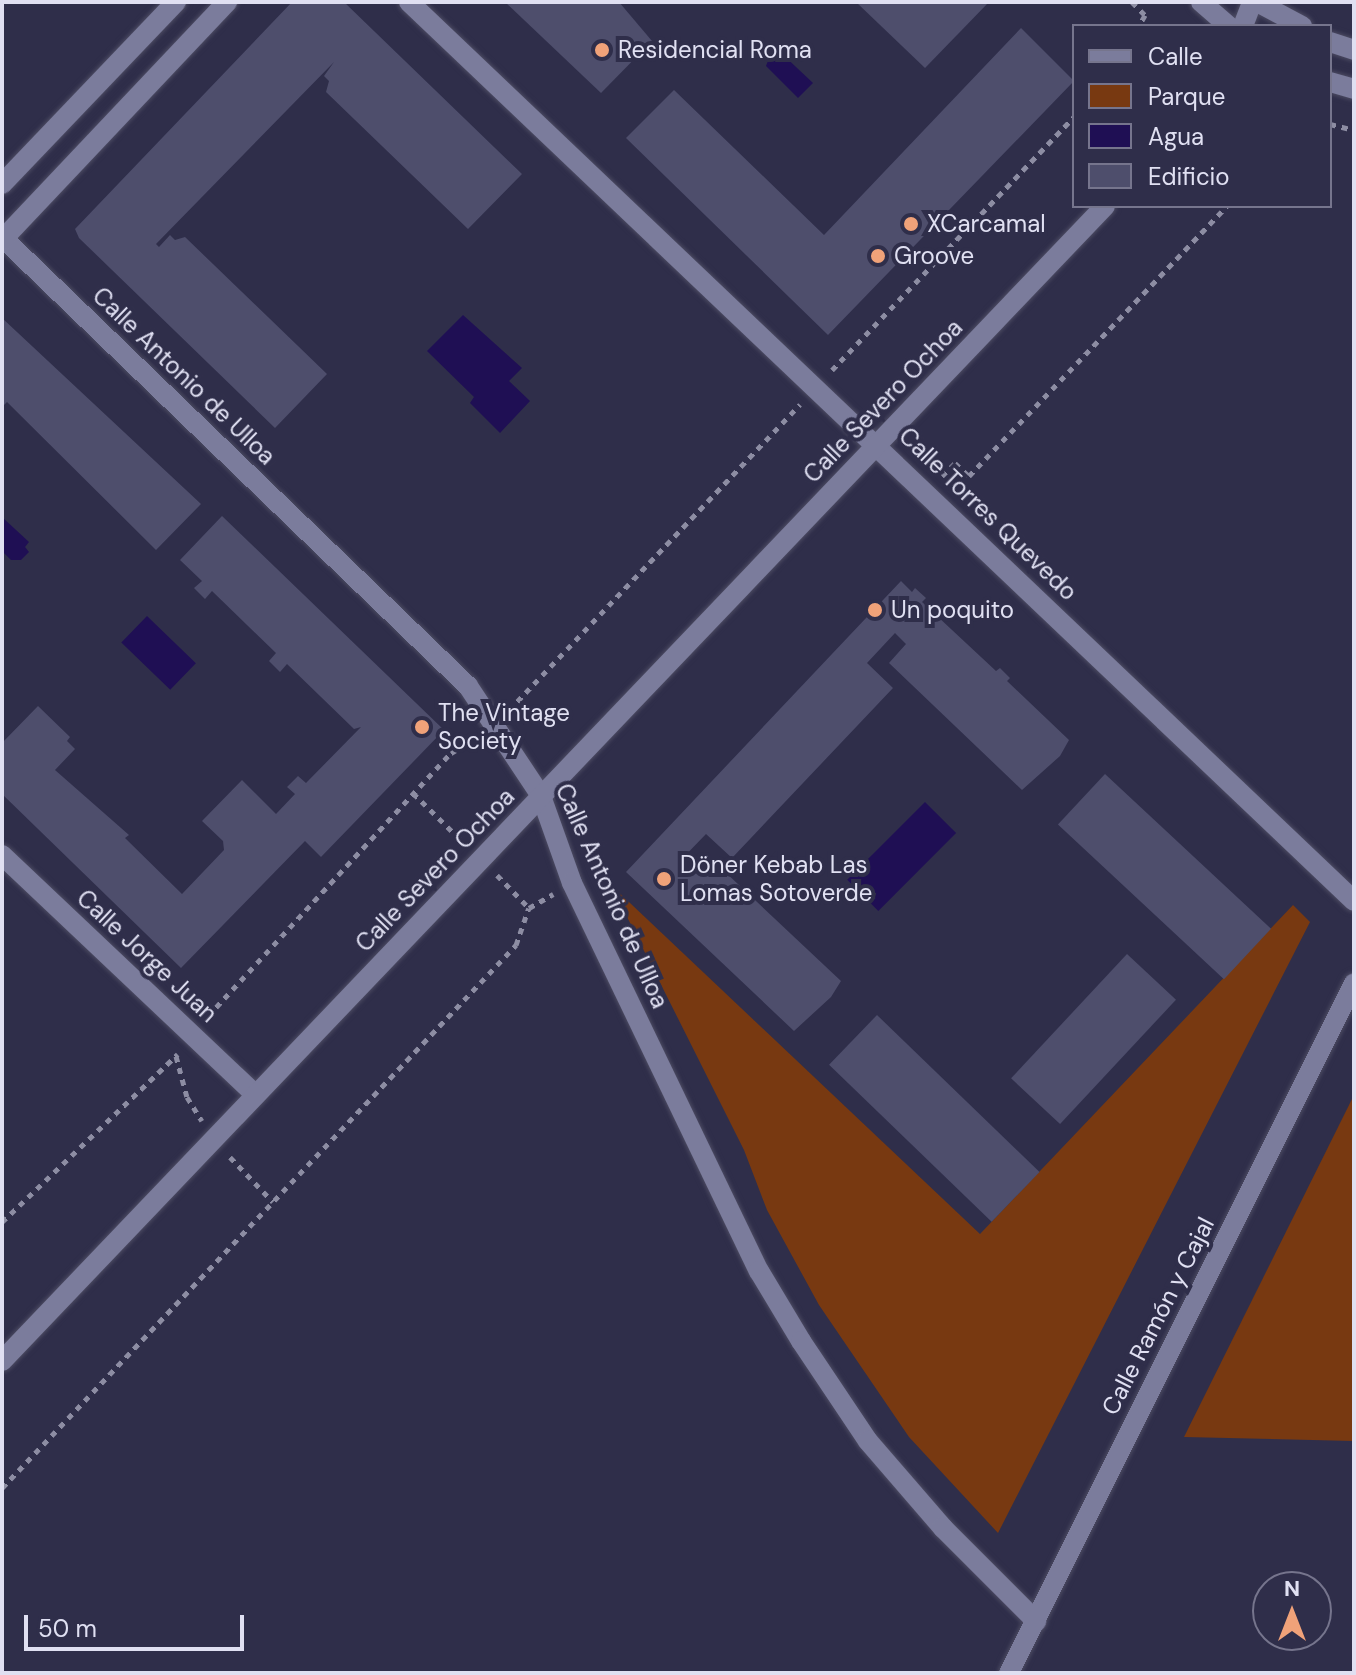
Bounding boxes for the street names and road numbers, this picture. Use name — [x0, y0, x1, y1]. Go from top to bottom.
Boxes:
street label: Calle Antonio de Ulloa — [87, 281, 281, 471]
street label: Calle Severo Ochoa — [798, 313, 968, 489]
street label: Calle Torres Quevedo — [893, 422, 1083, 606]
street label: Calle Antonio de Ulloa — [549, 779, 675, 1013]
street label: Calle Severo Ochoa — [350, 782, 520, 958]
street label: Calle Jorge Juan — [71, 884, 223, 1028]
street label: Calle Ramón y Cajal — [1096, 1212, 1220, 1420]

